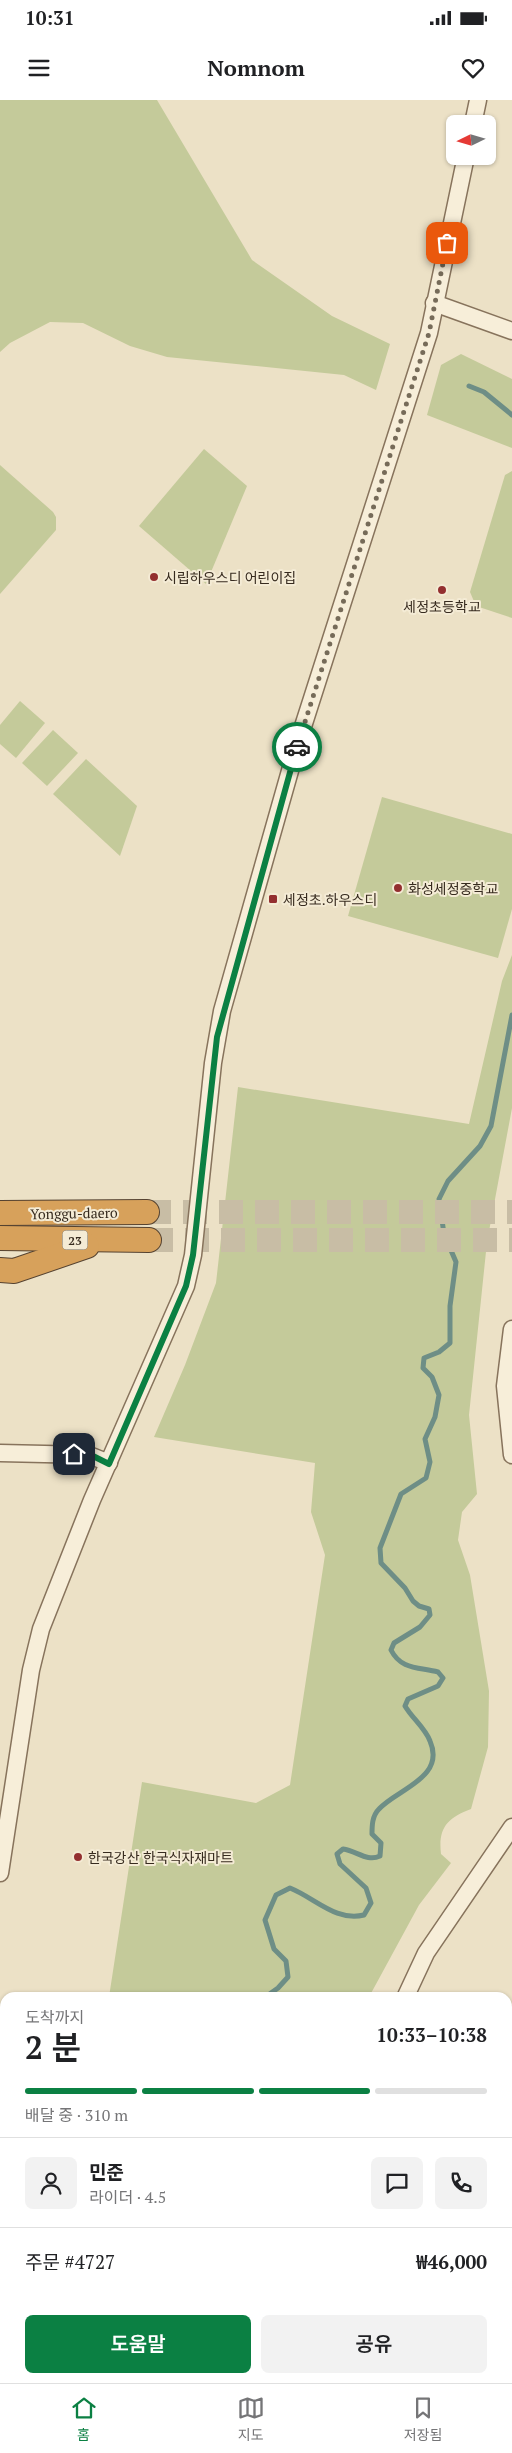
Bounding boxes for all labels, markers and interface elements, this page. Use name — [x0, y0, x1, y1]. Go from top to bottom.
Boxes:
text: 10:31 — [25, 5, 74, 30]
text: Nomnom — [207, 53, 305, 82]
icon: menu — [25, 54, 53, 82]
icon: heart — [459, 54, 487, 82]
north arrow — [446, 115, 496, 165]
map controls — [446, 115, 496, 165]
pin — [426, 222, 468, 264]
icon: bag — [433, 229, 461, 257]
place label: 시립하우스디 어린이집 — [164, 568, 296, 587]
marker: 시립하우스디 어린이집 — [148, 571, 160, 583]
marker: 세정초등학교 — [436, 584, 448, 596]
place label: 세정초등학교 — [403, 597, 481, 616]
courier — [272, 722, 322, 772]
icon: car — [283, 733, 311, 761]
place label: 화성세정중학교 — [408, 879, 498, 898]
marker: 화성세정중학교 — [392, 882, 404, 894]
place label: 세정초.하우스디 — [283, 890, 377, 909]
marker: 세정초.하우스디 — [267, 893, 279, 905]
street label: Yonggu-daero — [30, 1203, 118, 1223]
road number: 23 — [62, 1230, 88, 1250]
pin — [53, 1433, 95, 1475]
icon: home — [60, 1440, 88, 1468]
place label: 한국강산 한국식자재마트 — [88, 1848, 233, 1867]
marker: 한국강산 한국식자재마트 — [72, 1851, 84, 1863]
text: 도착까지 — [25, 2006, 84, 2028]
text: 10:33–10:38 — [376, 2022, 487, 2047]
text: 2 분 — [25, 2026, 81, 2068]
text: 배달 중 · 310 m — [25, 2104, 128, 2126]
button: person — [25, 2157, 77, 2209]
button: chat — [371, 2157, 423, 2209]
button: phone — [435, 2157, 487, 2209]
text: 민준 — [89, 2159, 124, 2184]
text: 라이더 · 4.5 — [89, 2186, 166, 2208]
text: 주문 #4727 — [25, 2249, 115, 2274]
text: ₩46,000 — [416, 2249, 487, 2274]
button: 도움말 — [25, 2315, 251, 2373]
button: 공유 — [261, 2315, 487, 2373]
tab: 홈 — [70, 2394, 98, 2444]
tab: 지도 — [237, 2394, 265, 2444]
tab: 저장됨 — [404, 2394, 442, 2444]

